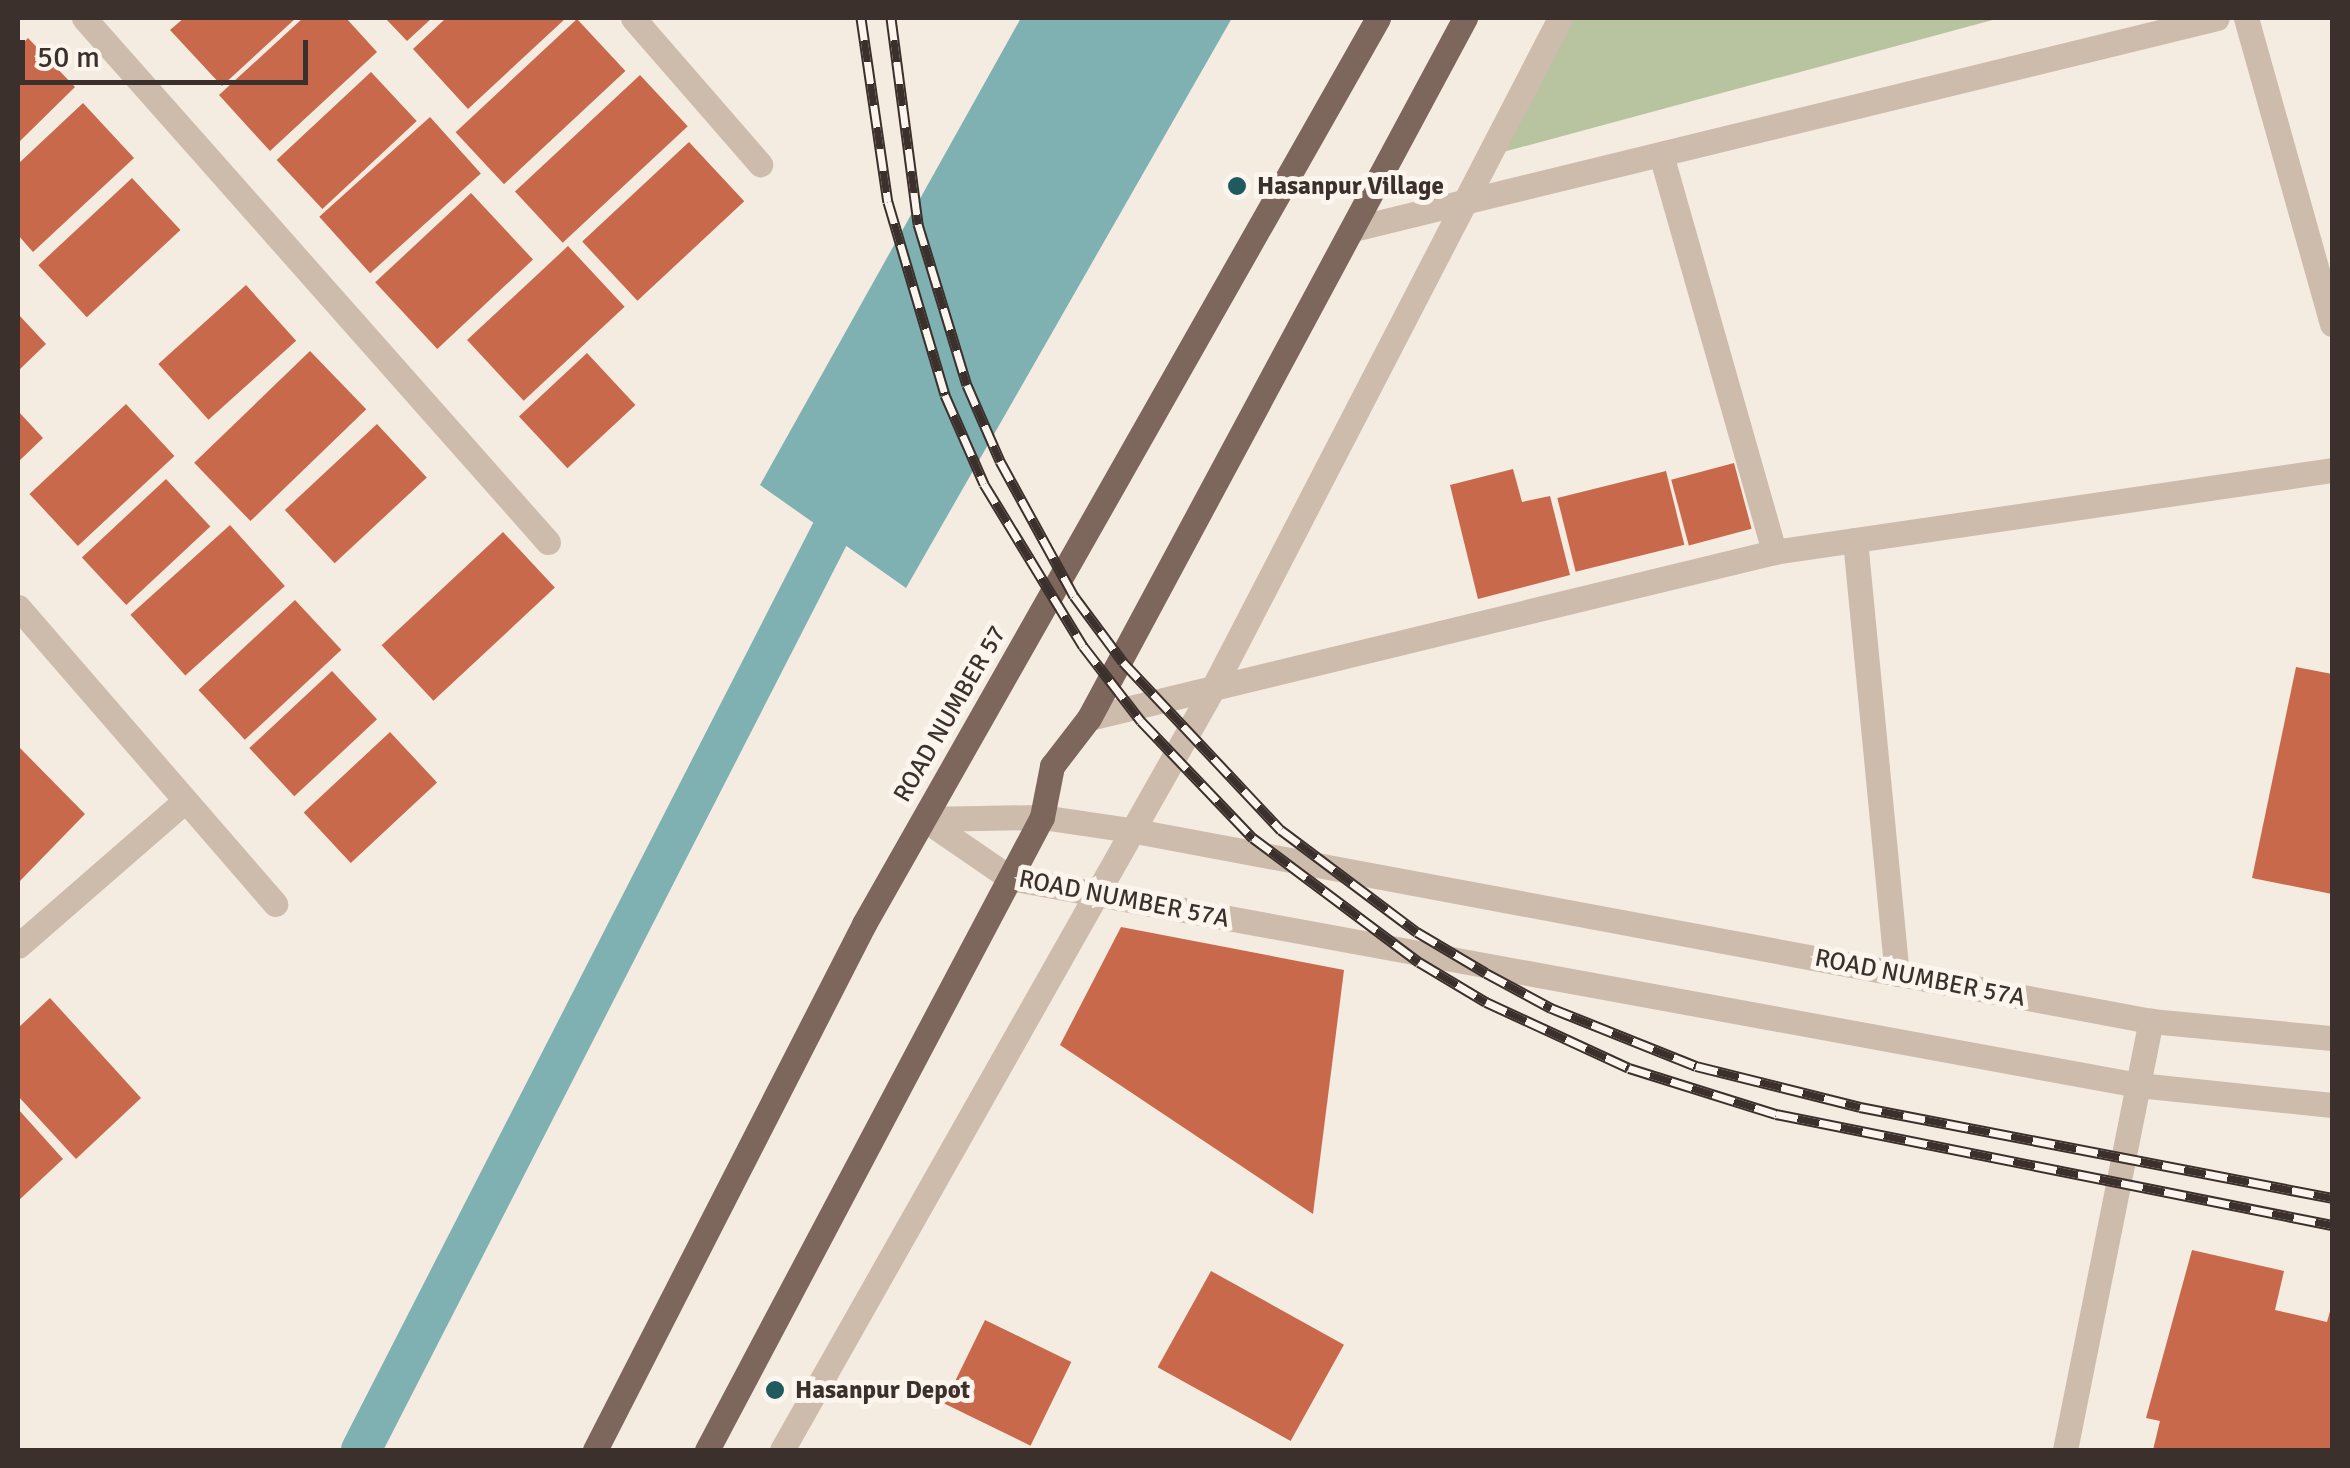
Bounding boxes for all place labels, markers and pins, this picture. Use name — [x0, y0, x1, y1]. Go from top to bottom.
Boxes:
place label: Hasanpur Village — [1257, 171, 1444, 201]
marker: Hasanpur Village — [1226, 175, 1248, 197]
place label: Hasanpur Depot — [795, 1375, 970, 1405]
marker: Hasanpur Depot — [764, 1379, 786, 1401]

